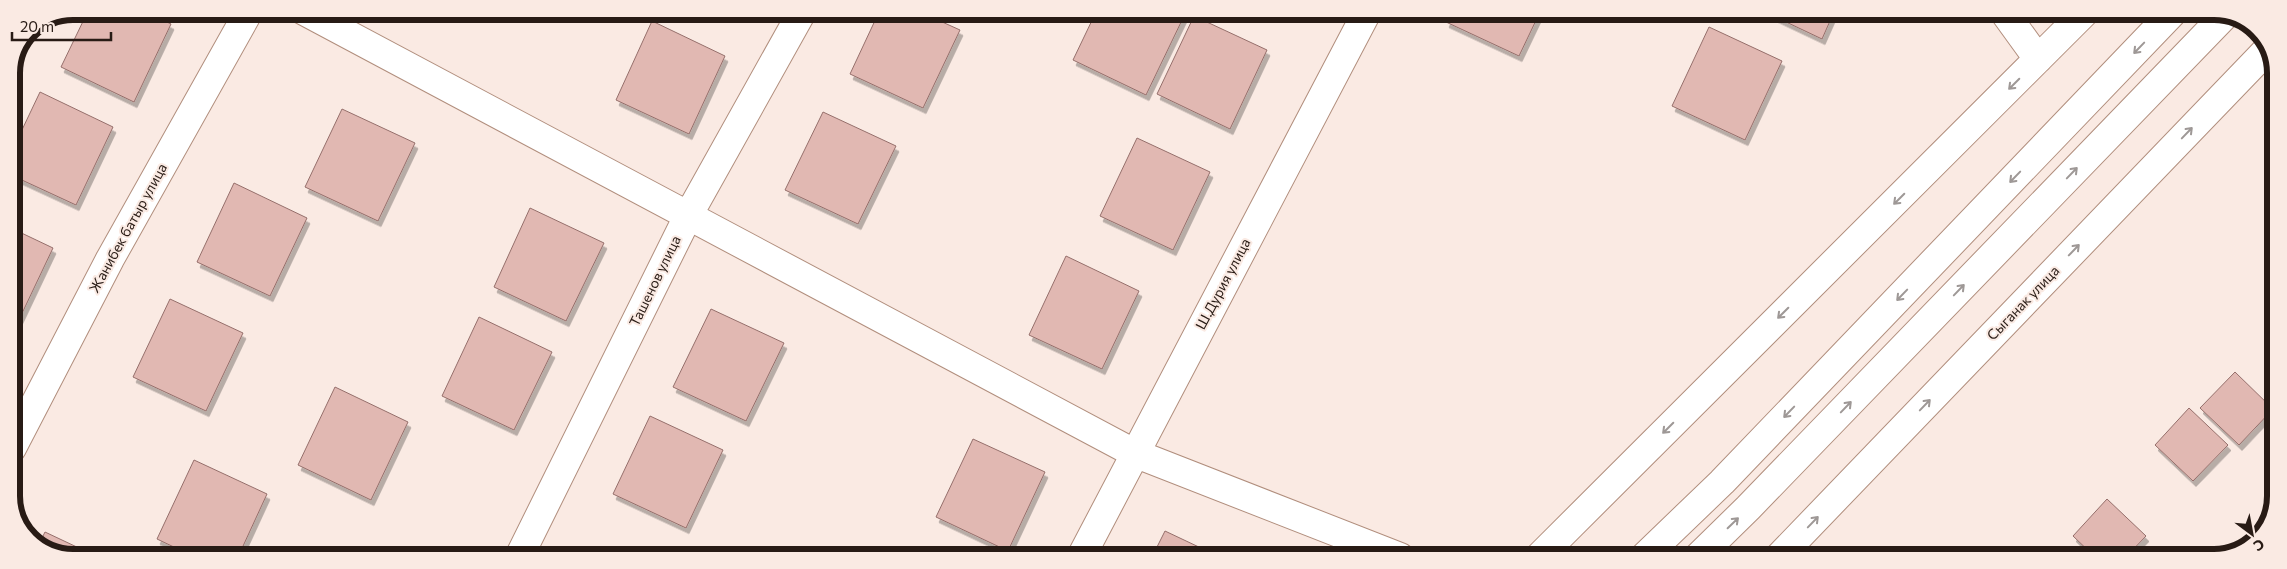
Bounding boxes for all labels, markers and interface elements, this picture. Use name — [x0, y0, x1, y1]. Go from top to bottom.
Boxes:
scale bar — [12, 10, 111, 42]
text: 20 m — [20, 17, 54, 35]
one-way arrow — [2133, 41, 2145, 54]
one-way arrow — [2007, 78, 2020, 90]
one-way arrow — [2181, 127, 2193, 139]
street label: Жанибек батыр улица — [85, 160, 170, 295]
one-way arrow — [2066, 167, 2078, 180]
one-way arrow — [2009, 171, 2021, 184]
one-way arrow — [1893, 192, 1905, 204]
street label: Ташенов улица — [625, 233, 684, 329]
street label: Ш.Дурия улица — [1191, 235, 1254, 332]
one-way arrow — [2068, 244, 2080, 257]
street label: Сыганак улица — [1983, 262, 2062, 343]
one-way arrow — [1953, 284, 1965, 296]
one-way arrow — [1896, 288, 1908, 301]
one-way arrow — [1778, 307, 1790, 319]
one-way arrow — [1919, 399, 1931, 412]
one-way arrow — [1840, 401, 1852, 413]
one-way arrow — [1783, 406, 1796, 418]
one-way arrow — [1662, 422, 1675, 434]
north arrow — [2227, 509, 2277, 559]
one-way arrow — [1807, 516, 1819, 529]
one-way arrow — [1726, 518, 1738, 530]
text: С — [2251, 536, 2268, 555]

